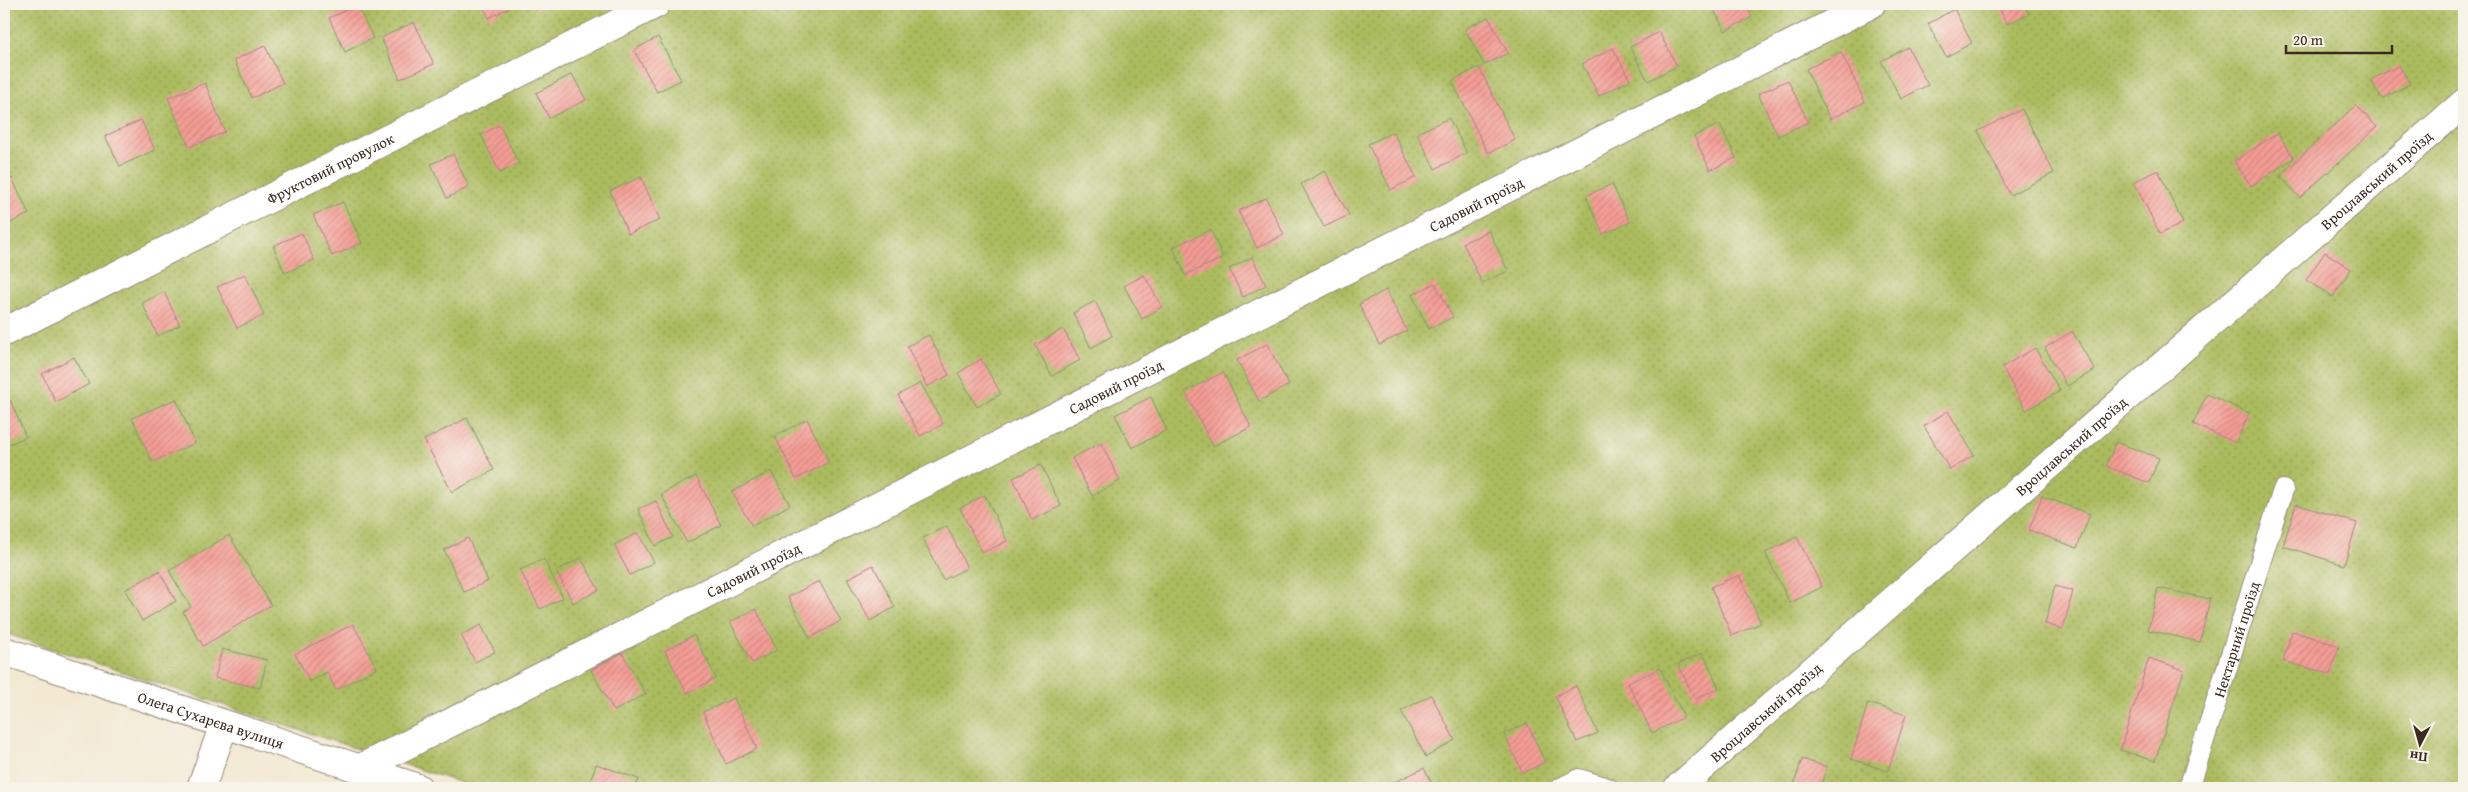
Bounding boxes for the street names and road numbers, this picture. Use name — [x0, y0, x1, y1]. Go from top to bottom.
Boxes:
street label: Вроцлавський проїзд — [2316, 125, 2436, 234]
street label: Фруктовий провулок — [263, 127, 397, 209]
street label: Садовий проїзд — [1425, 171, 1527, 236]
street label: Садовий проїзд — [1065, 354, 1166, 419]
street label: Вроцлавський проїзд — [2010, 391, 2131, 500]
street label: Садовий проїзд — [703, 537, 804, 602]
street label: Нектарний проїзд — [2208, 579, 2264, 700]
street label: Вроцлавський проїзд — [1705, 657, 1826, 766]
street label: Олега Сухарєва вулиця — [135, 686, 287, 754]

